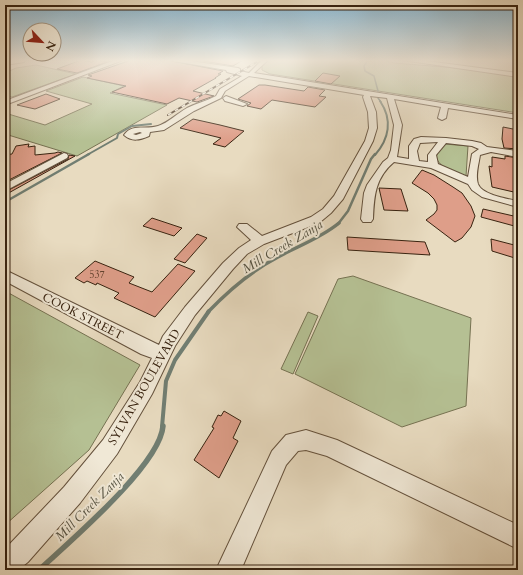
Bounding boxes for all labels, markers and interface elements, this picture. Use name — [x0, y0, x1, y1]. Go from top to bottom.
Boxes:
north arrow — [22, 22, 62, 62]
text: N — [42, 39, 59, 54]
water label: Mill Creek Zanja — [239, 216, 326, 278]
house number: 537 — [89, 268, 105, 282]
street label: COOK STREET — [40, 289, 126, 343]
street label: SYLVAN BOULEVARD — [104, 326, 184, 448]
water label: Mill Creek Zanja — [51, 468, 128, 545]

